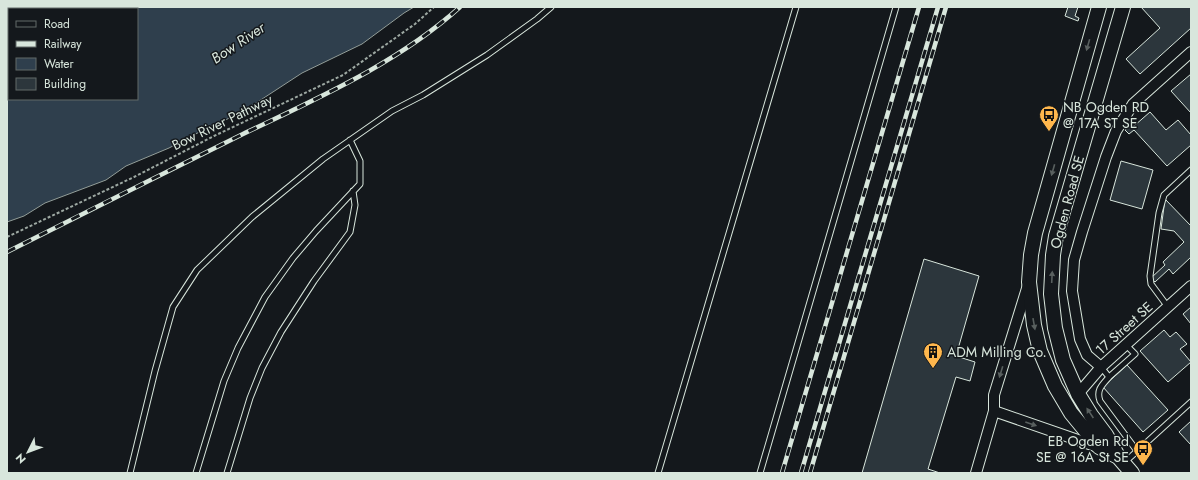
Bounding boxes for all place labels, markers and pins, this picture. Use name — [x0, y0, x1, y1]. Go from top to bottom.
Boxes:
place label: NB Ogden RD @ 17A ST SE — [1063, 97, 1149, 133]
bus stop icon: NB Ogden RD @ 17A ST SE — [1038, 104, 1060, 132]
building icon: ADM Milling Co. — [922, 341, 944, 369]
place label: ADM Milling Co. — [947, 342, 1047, 362]
place label: EB Ogden Rd SE @ 16A St SE — [1036, 431, 1129, 467]
bus stop icon: EB Ogden Rd SE @ 16A St SE — [1132, 438, 1154, 466]

